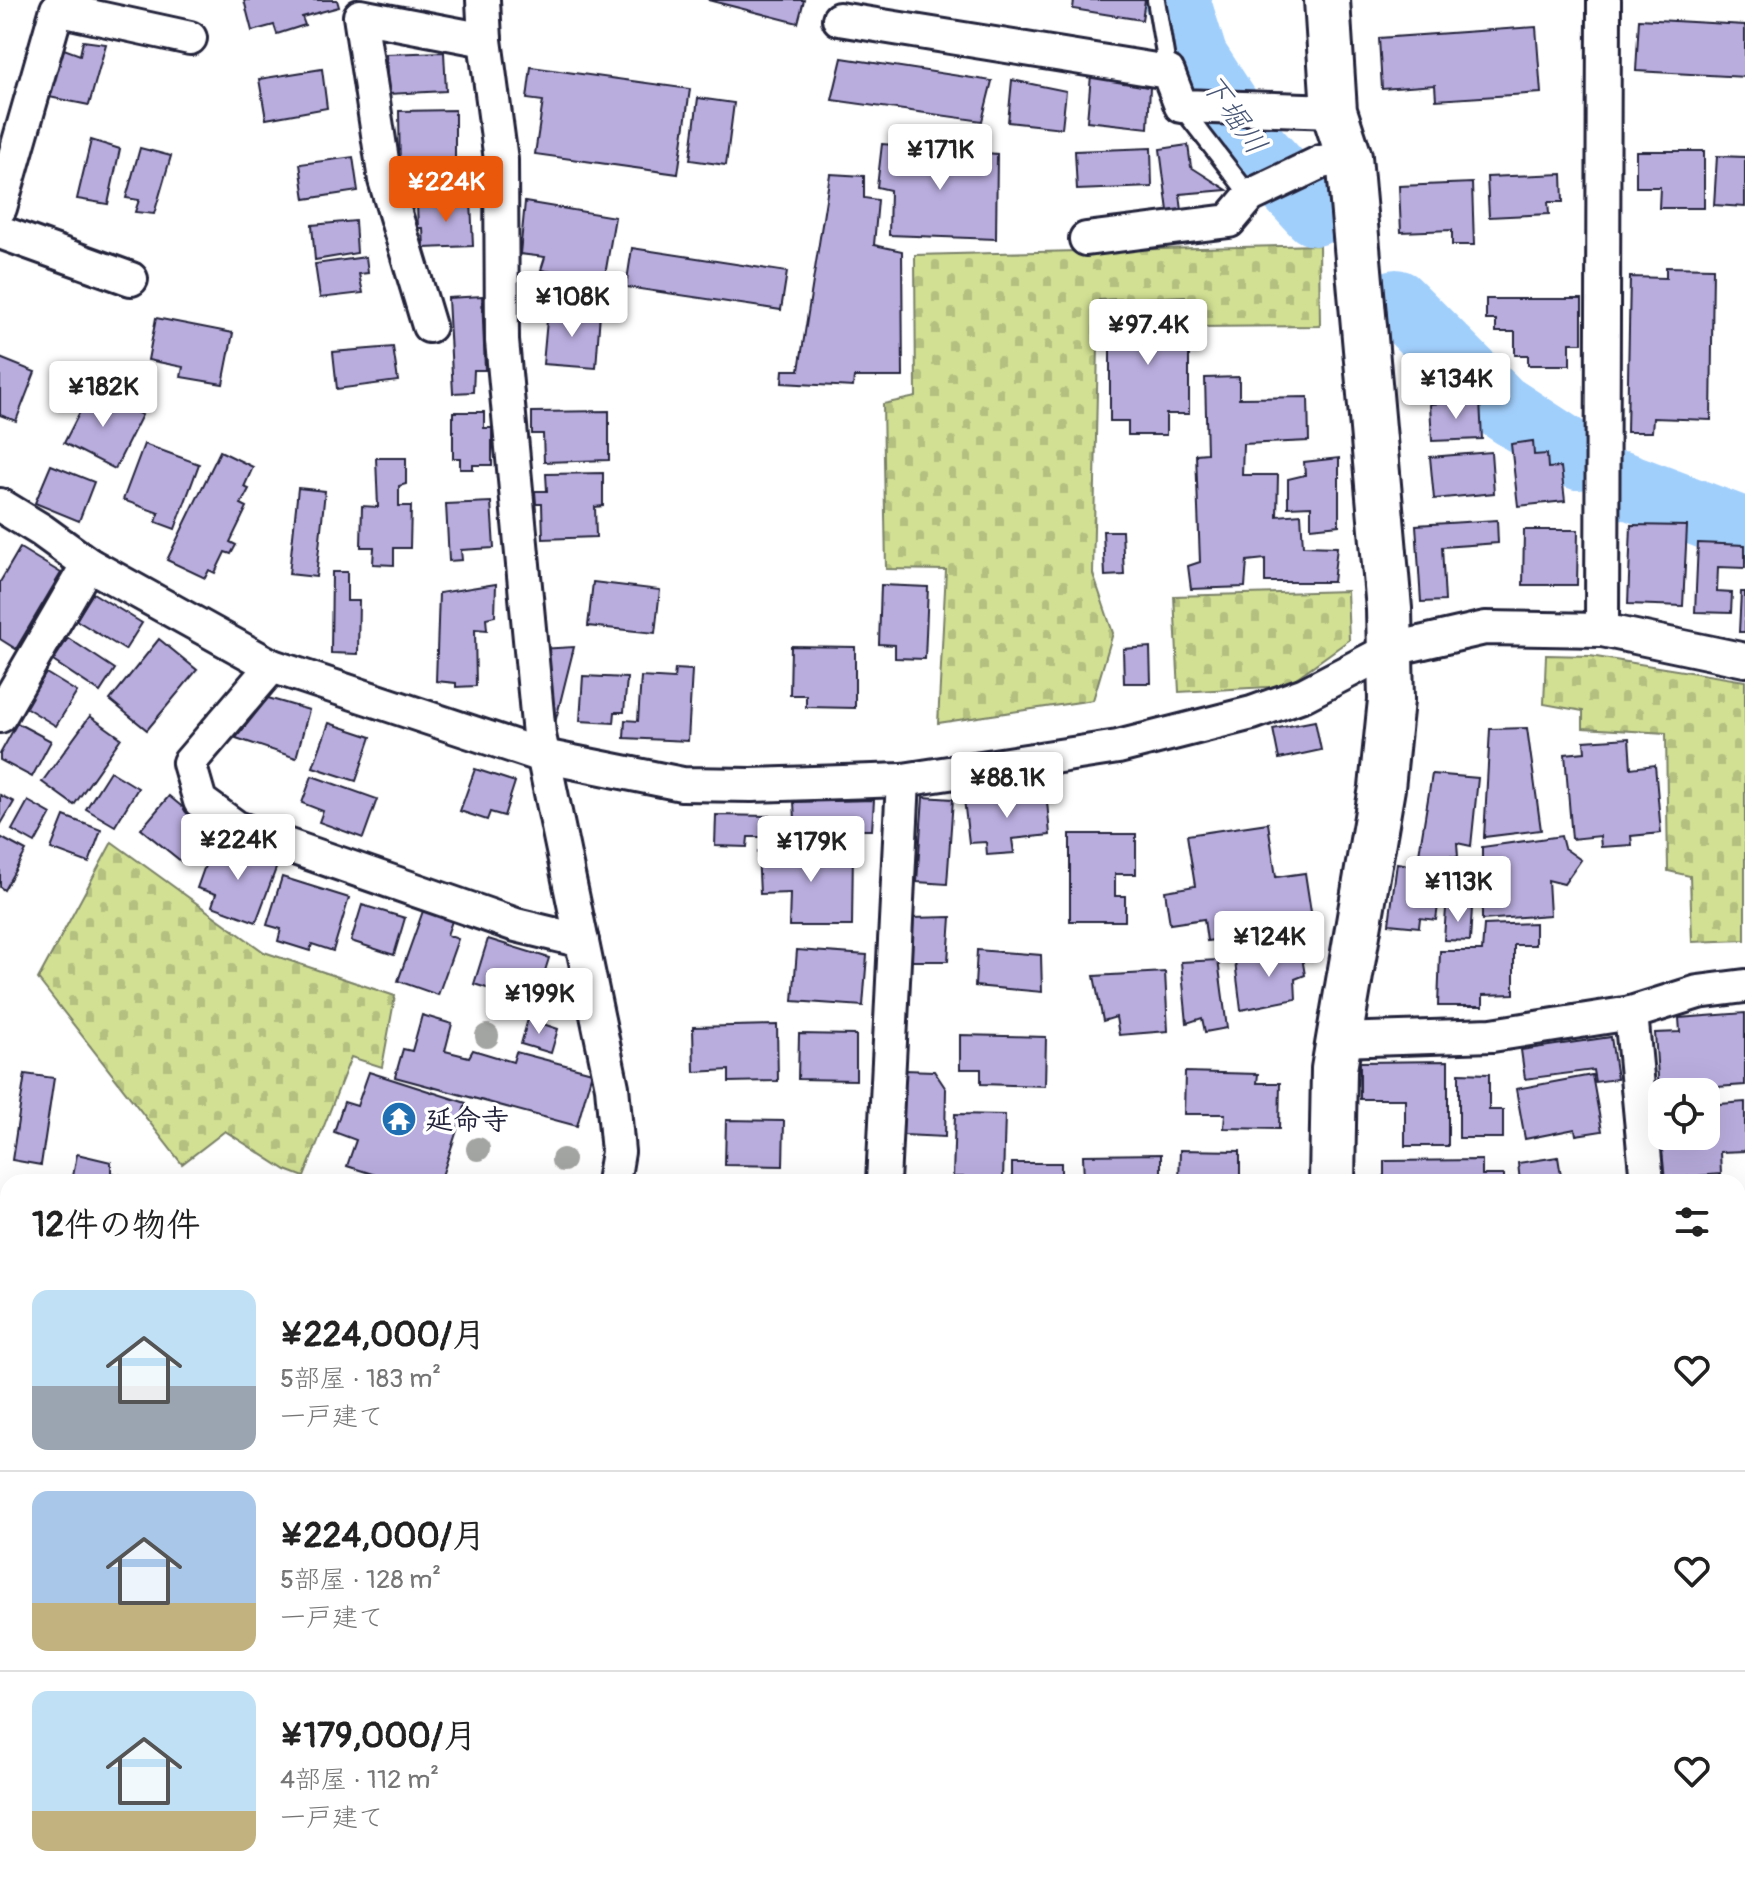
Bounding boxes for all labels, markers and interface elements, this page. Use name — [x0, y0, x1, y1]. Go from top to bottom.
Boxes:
water label: 下堀川 — [1193, 67, 1275, 162]
pin: ¥171K — [884, 124, 996, 192]
text: ¥171K — [906, 134, 974, 166]
pin: ¥224K — [390, 156, 502, 224]
text: ¥224K — [407, 166, 485, 198]
pin: ¥108K — [516, 271, 628, 339]
text: ¥108K — [535, 281, 609, 313]
pin: ¥97.4K — [1083, 299, 1213, 367]
text: ¥97.4K — [1107, 309, 1189, 341]
pin: ¥134K — [1400, 353, 1512, 421]
pin: ¥182K — [47, 361, 159, 429]
text: ¥134K — [1419, 363, 1493, 395]
text: ¥182K — [67, 371, 139, 403]
pin: ¥88.1K — [942, 752, 1072, 820]
text: ¥88.1K — [969, 762, 1045, 794]
pin: ¥224K — [182, 814, 294, 882]
pin: ¥179K — [755, 816, 867, 884]
text: ¥224K — [199, 824, 277, 856]
text: ¥179K — [775, 826, 847, 858]
pin: ¥113K — [1402, 856, 1514, 924]
text: ¥113K — [1424, 866, 1492, 898]
pin: ¥124K — [1213, 911, 1325, 979]
text: ¥124K — [1232, 921, 1306, 953]
pin: ¥199K — [483, 968, 595, 1036]
text: ¥199K — [504, 978, 574, 1010]
map controls — [1648, 1078, 1720, 1150]
button: locate — [1648, 1078, 1720, 1150]
temple icon: 延命寺 — [380, 1100, 418, 1138]
place label: 延命寺 — [425, 1103, 509, 1138]
icon: filters — [1670, 1200, 1714, 1244]
text: 12件の物件 — [32, 1204, 200, 1247]
text: ¥224,000/月 — [280, 1314, 486, 1357]
icon: home — [96, 1322, 192, 1418]
icon: heart — [1670, 1348, 1714, 1392]
text: 5部屋 · 183 m² — [280, 1363, 441, 1395]
text: 一戸建て — [280, 1401, 384, 1433]
text: ¥224,000/月 — [280, 1515, 486, 1558]
icon: home — [96, 1523, 192, 1619]
icon: heart — [1670, 1549, 1714, 1593]
text: 5部屋 · 128 m² — [280, 1564, 441, 1596]
text: 一戸建て — [280, 1602, 384, 1634]
text: ¥179,000/月 — [280, 1715, 477, 1758]
icon: home — [96, 1723, 192, 1819]
icon: heart — [1670, 1749, 1714, 1793]
text: 4部屋 · 112 m² — [280, 1764, 439, 1796]
text: 一戸建て — [280, 1802, 384, 1834]

